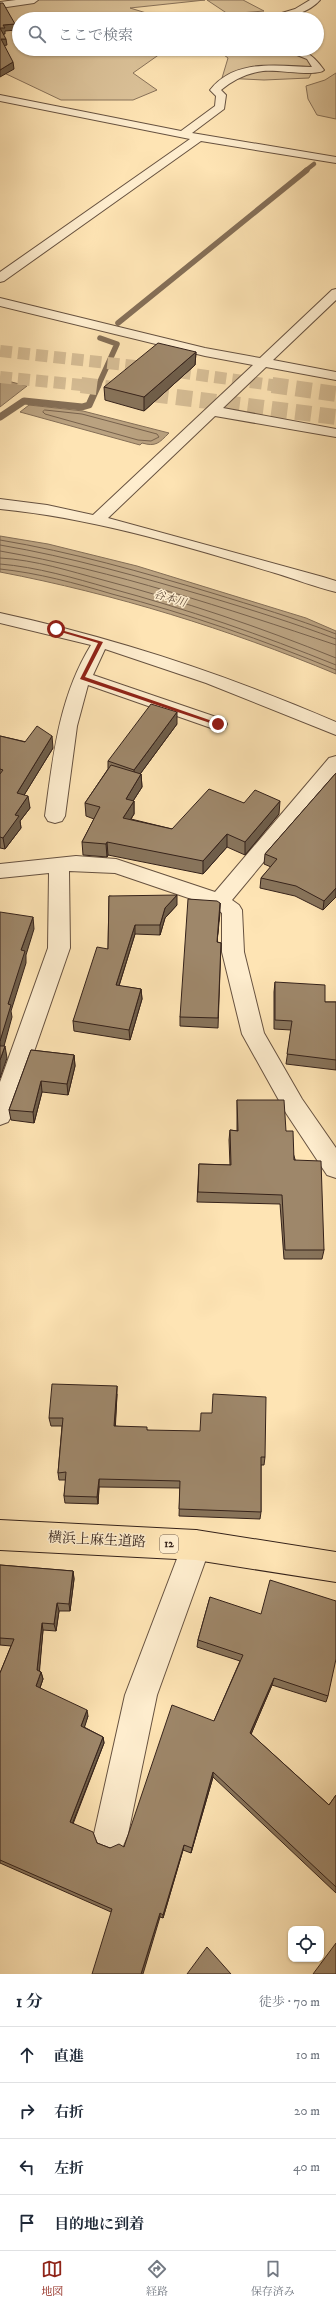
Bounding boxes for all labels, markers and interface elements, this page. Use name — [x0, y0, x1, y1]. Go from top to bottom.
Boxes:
search box — [12, 12, 324, 56]
icon: search — [26, 23, 48, 45]
text: ここで検索 — [58, 26, 133, 45]
water label: 谷本川 — [152, 588, 189, 611]
route start — [47, 620, 65, 638]
route end — [209, 715, 227, 733]
street label: 横浜上麻生道路 — [48, 1528, 146, 1552]
road number: 12 — [160, 1535, 178, 1553]
map controls — [288, 1926, 324, 1962]
button: locate — [288, 1926, 324, 1962]
text: 1 分 — [16, 1991, 43, 2013]
text: 徒歩 · 70 m — [259, 1994, 320, 2010]
icon: ahead — [16, 2044, 38, 2066]
text: 直進 — [54, 2047, 84, 2066]
text: 10 m — [296, 2047, 320, 2063]
icon: right — [16, 2100, 38, 2122]
text: 右折 — [54, 2103, 84, 2122]
text: 20 m — [294, 2103, 320, 2119]
icon: left — [16, 2156, 38, 2178]
text: 左折 — [54, 2159, 84, 2178]
text: 40 m — [293, 2159, 320, 2175]
icon: arrive — [16, 2212, 38, 2234]
text: 目的地に到着 — [54, 2215, 144, 2234]
tab: 地図 — [41, 2258, 63, 2299]
tab: 経路 — [146, 2258, 168, 2299]
tab: 保存済み — [251, 2258, 295, 2299]

